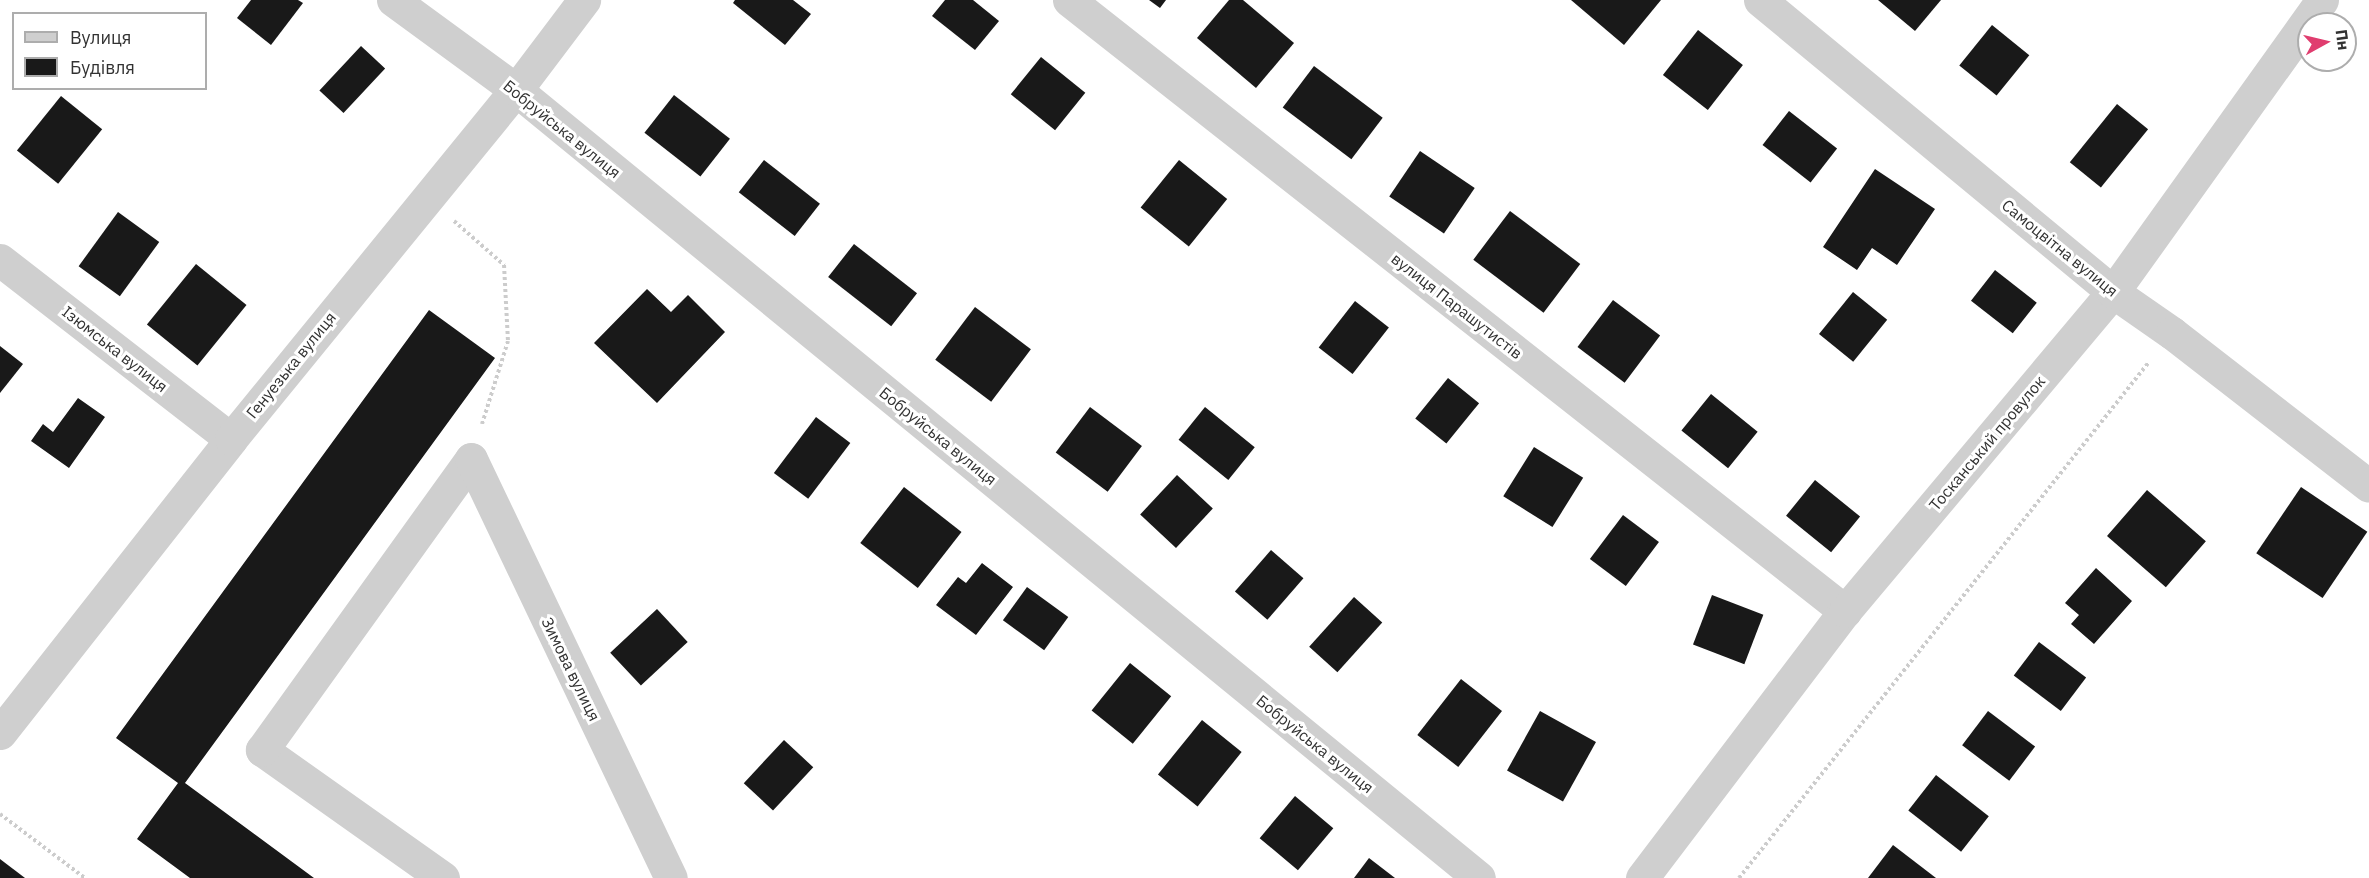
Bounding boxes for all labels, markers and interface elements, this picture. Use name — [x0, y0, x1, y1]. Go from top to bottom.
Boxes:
legend — [12, 12, 207, 90]
north arrow — [2297, 12, 2357, 72]
text: Вулиця — [70, 26, 131, 49]
text: Пн — [2331, 28, 2354, 52]
text: Будівля — [70, 56, 135, 79]
street label: Бобруйська вулиця — [500, 76, 624, 182]
street label: Самоцвітна вулиця — [1998, 195, 2122, 301]
street label: вулиця Парашутистів — [1388, 249, 1526, 363]
street label: Ізюмська вулиця — [58, 302, 172, 396]
street label: Генуезька вулиця — [242, 308, 340, 422]
street label: Тосканський провулок — [1925, 372, 2049, 514]
street label: Бобруйська вулиця — [876, 383, 1000, 489]
street label: Зимова вулиця — [538, 614, 604, 724]
street label: Бобруйська вулиця — [1253, 691, 1377, 797]

